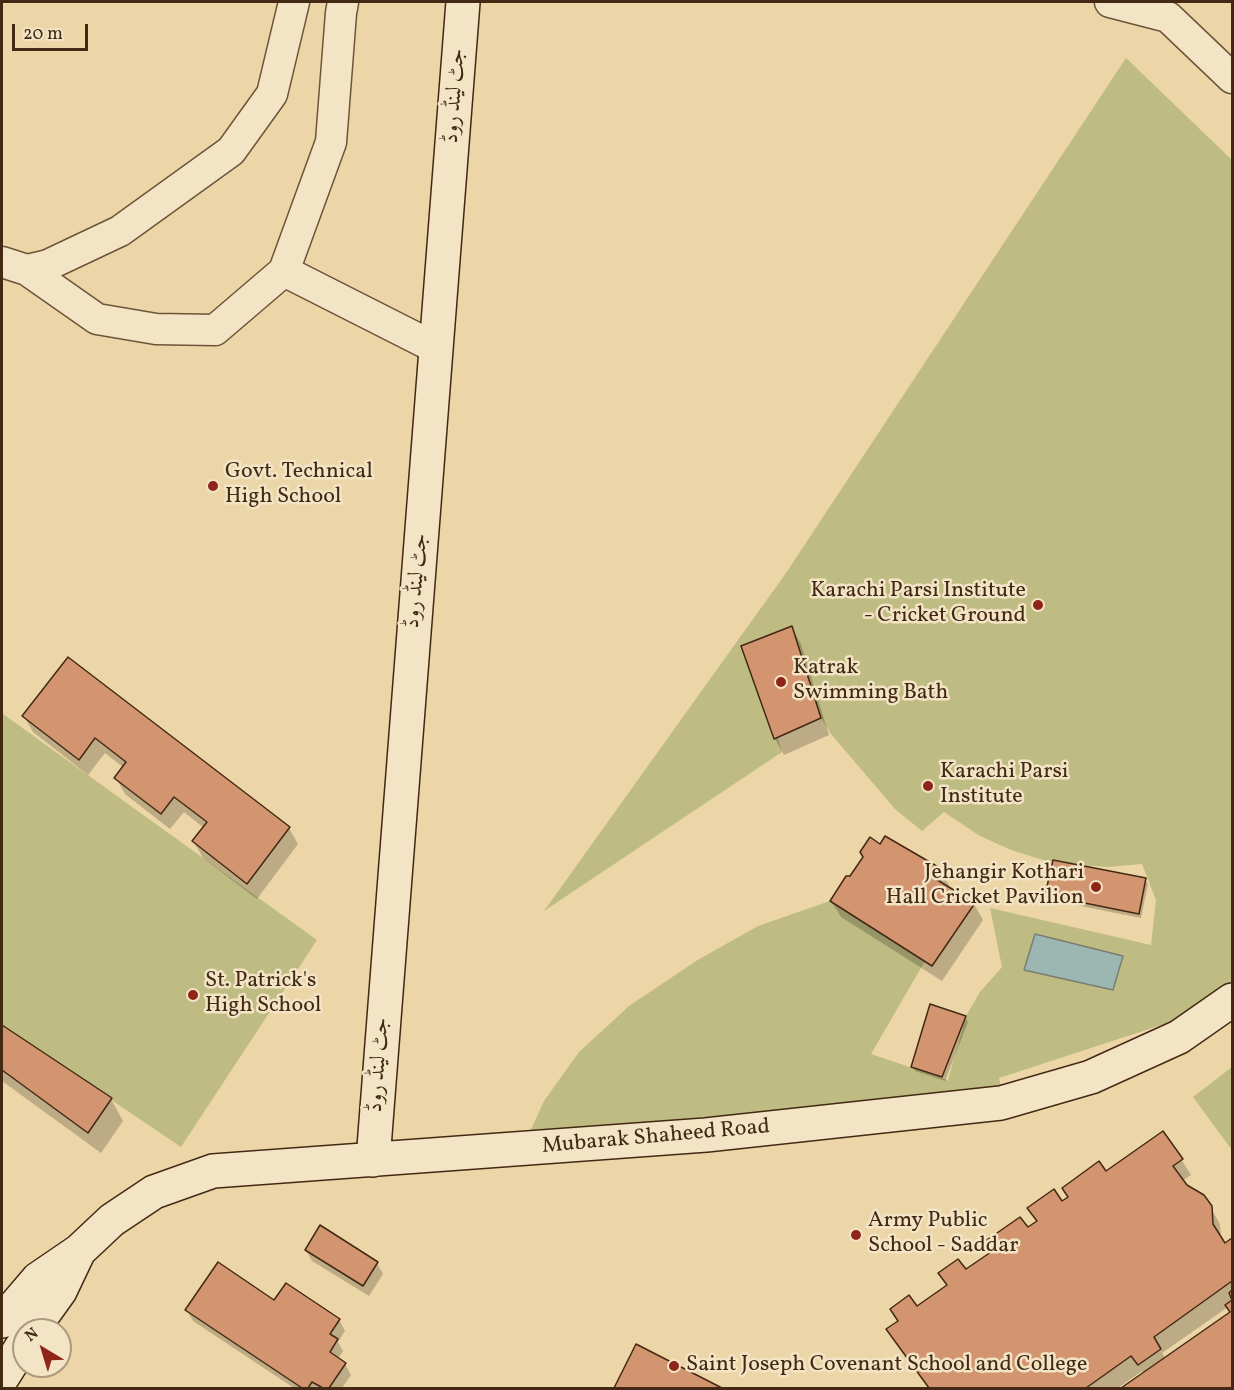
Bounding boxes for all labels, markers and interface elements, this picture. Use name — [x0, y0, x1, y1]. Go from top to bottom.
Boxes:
scale bar — [15, 12, 92, 50]
text: 20 m — [23, 22, 63, 47]
street label: جٹ لینڈ روڈ — [440, 48, 472, 144]
place label: Govt. Technical High School — [225, 460, 373, 512]
marker: Govt. Technical High School — [206, 479, 220, 493]
street label: جٹ لینڈ روڈ — [401, 532, 435, 630]
place label: Karachi Parsi Institute - Cricket Ground — [810, 579, 1026, 630]
marker: Karachi Parsi Institute - Cricket Ground — [1031, 598, 1045, 612]
place label: Katrak Swimming Bath — [793, 656, 948, 708]
marker: Katrak Swimming Bath — [774, 675, 788, 689]
place label: Karachi Parsi Institute — [940, 760, 1068, 812]
marker: Karachi Parsi Institute — [921, 779, 935, 793]
place label: Jehangir Kothari Hall Cricket Pavilion — [886, 861, 1084, 912]
marker: Jehangir Kothari Hall Cricket Pavilion — [1089, 880, 1103, 894]
place label: St. Patrick's High School — [205, 969, 321, 1020]
marker: St. Patrick's High School — [186, 988, 200, 1002]
street label: جٹ لینڈ روڈ — [364, 1017, 396, 1113]
street label: Mubarak Shaheed Road — [541, 1115, 771, 1161]
place label: Army Public School - Saddar — [868, 1209, 1018, 1260]
marker: Army Public School - Saddar — [849, 1228, 863, 1242]
north arrow — [12, 1318, 72, 1378]
text: N — [21, 1323, 44, 1348]
place label: Saint Joseph Covenant School and College — [686, 1353, 1087, 1379]
marker: Saint Joseph Covenant School and College — [667, 1359, 681, 1373]

